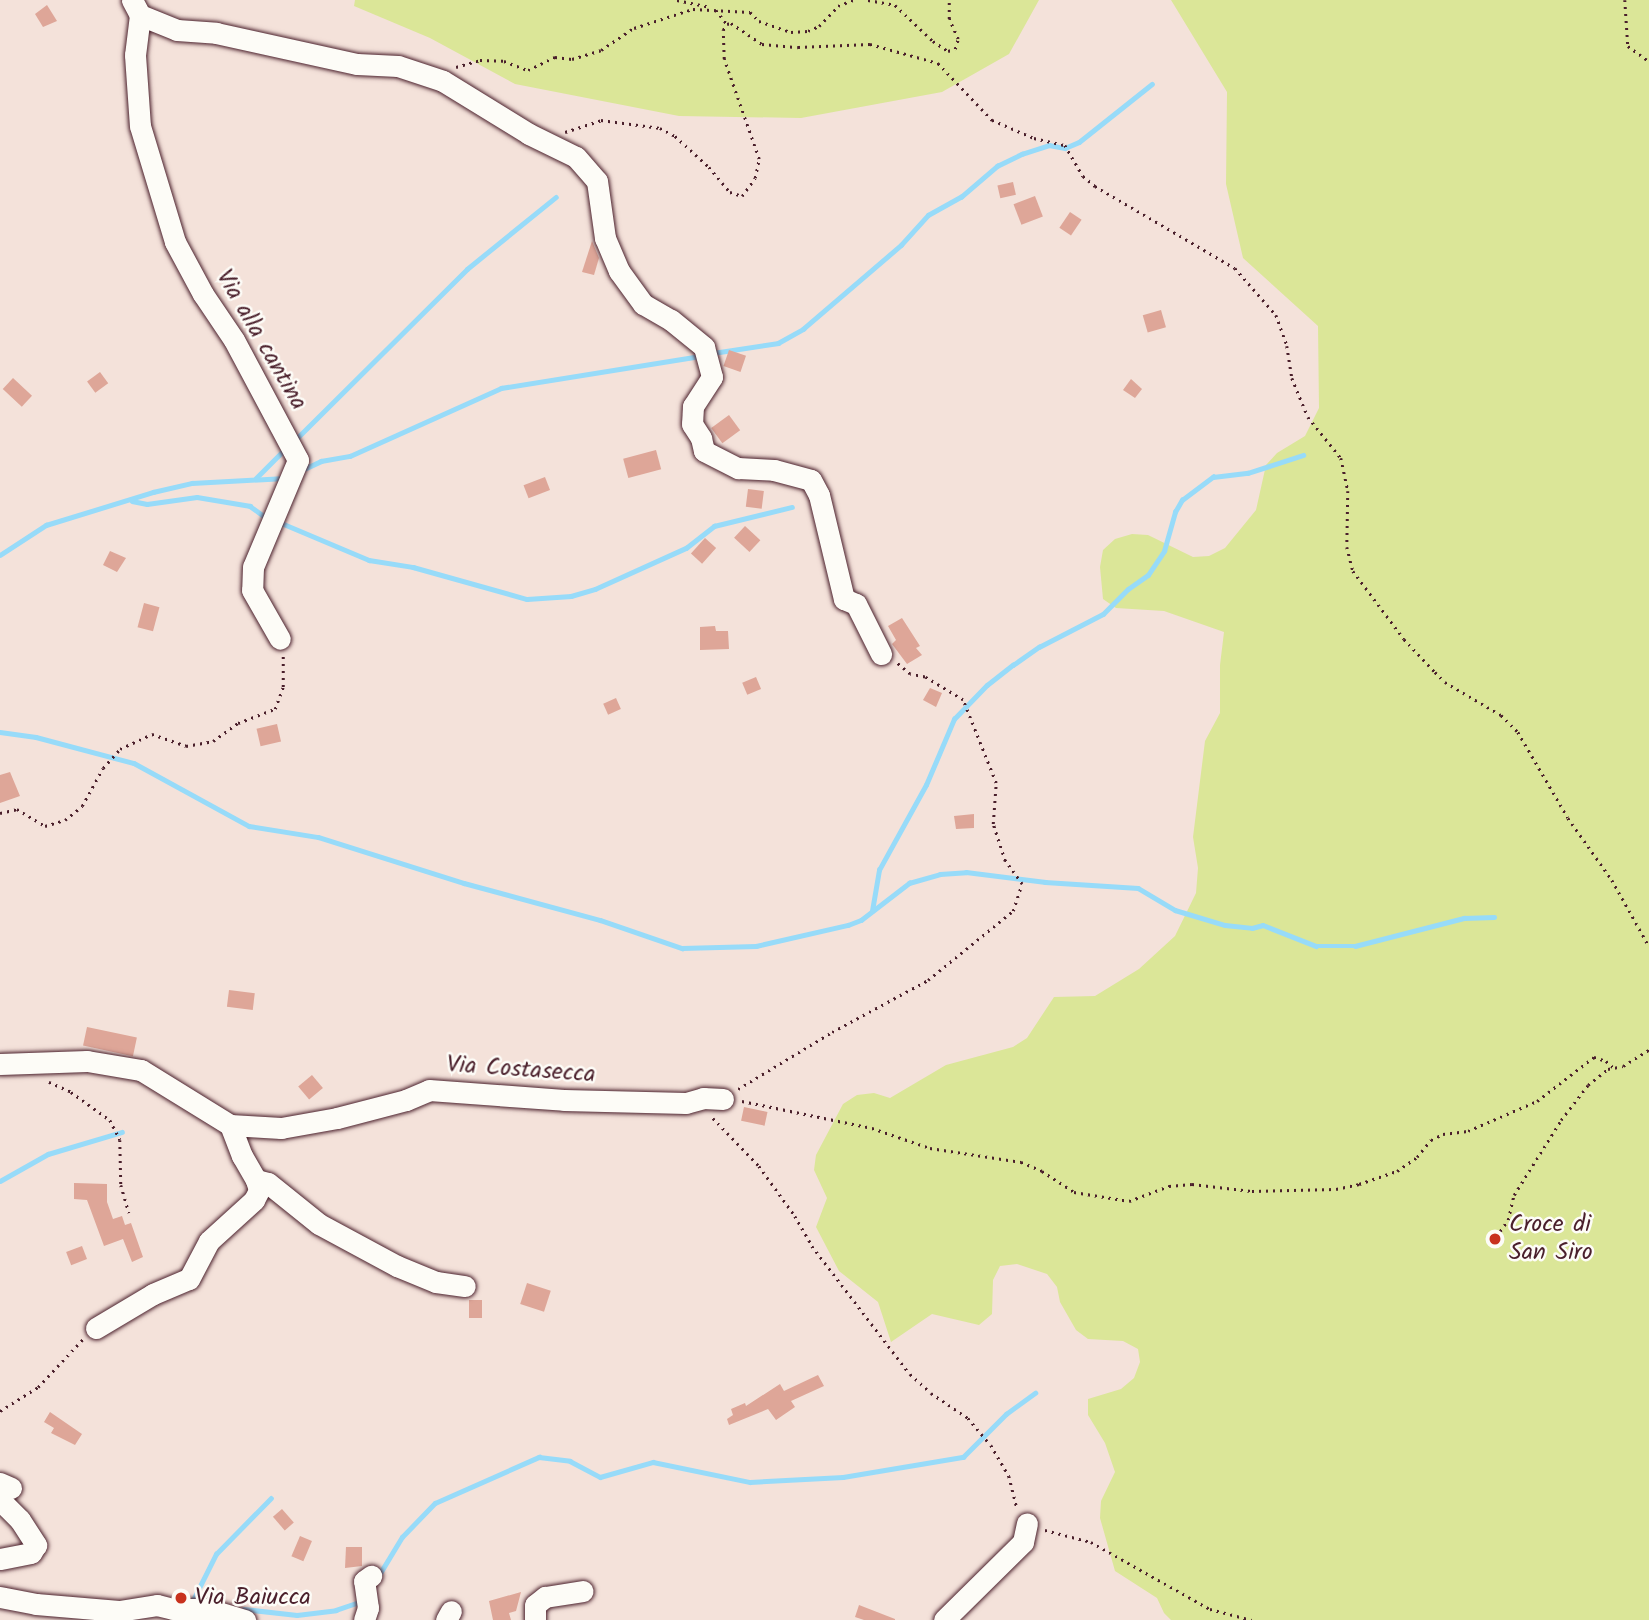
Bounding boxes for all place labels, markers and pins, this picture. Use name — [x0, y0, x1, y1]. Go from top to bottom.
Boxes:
place label: Croce di San Siro — [1509, 1211, 1593, 1267]
marker: Croce di San Siro — [1487, 1231, 1503, 1247]
place label: Via Baiucca — [195, 1584, 311, 1612]
marker: Via Baiucca — [173, 1590, 189, 1606]

